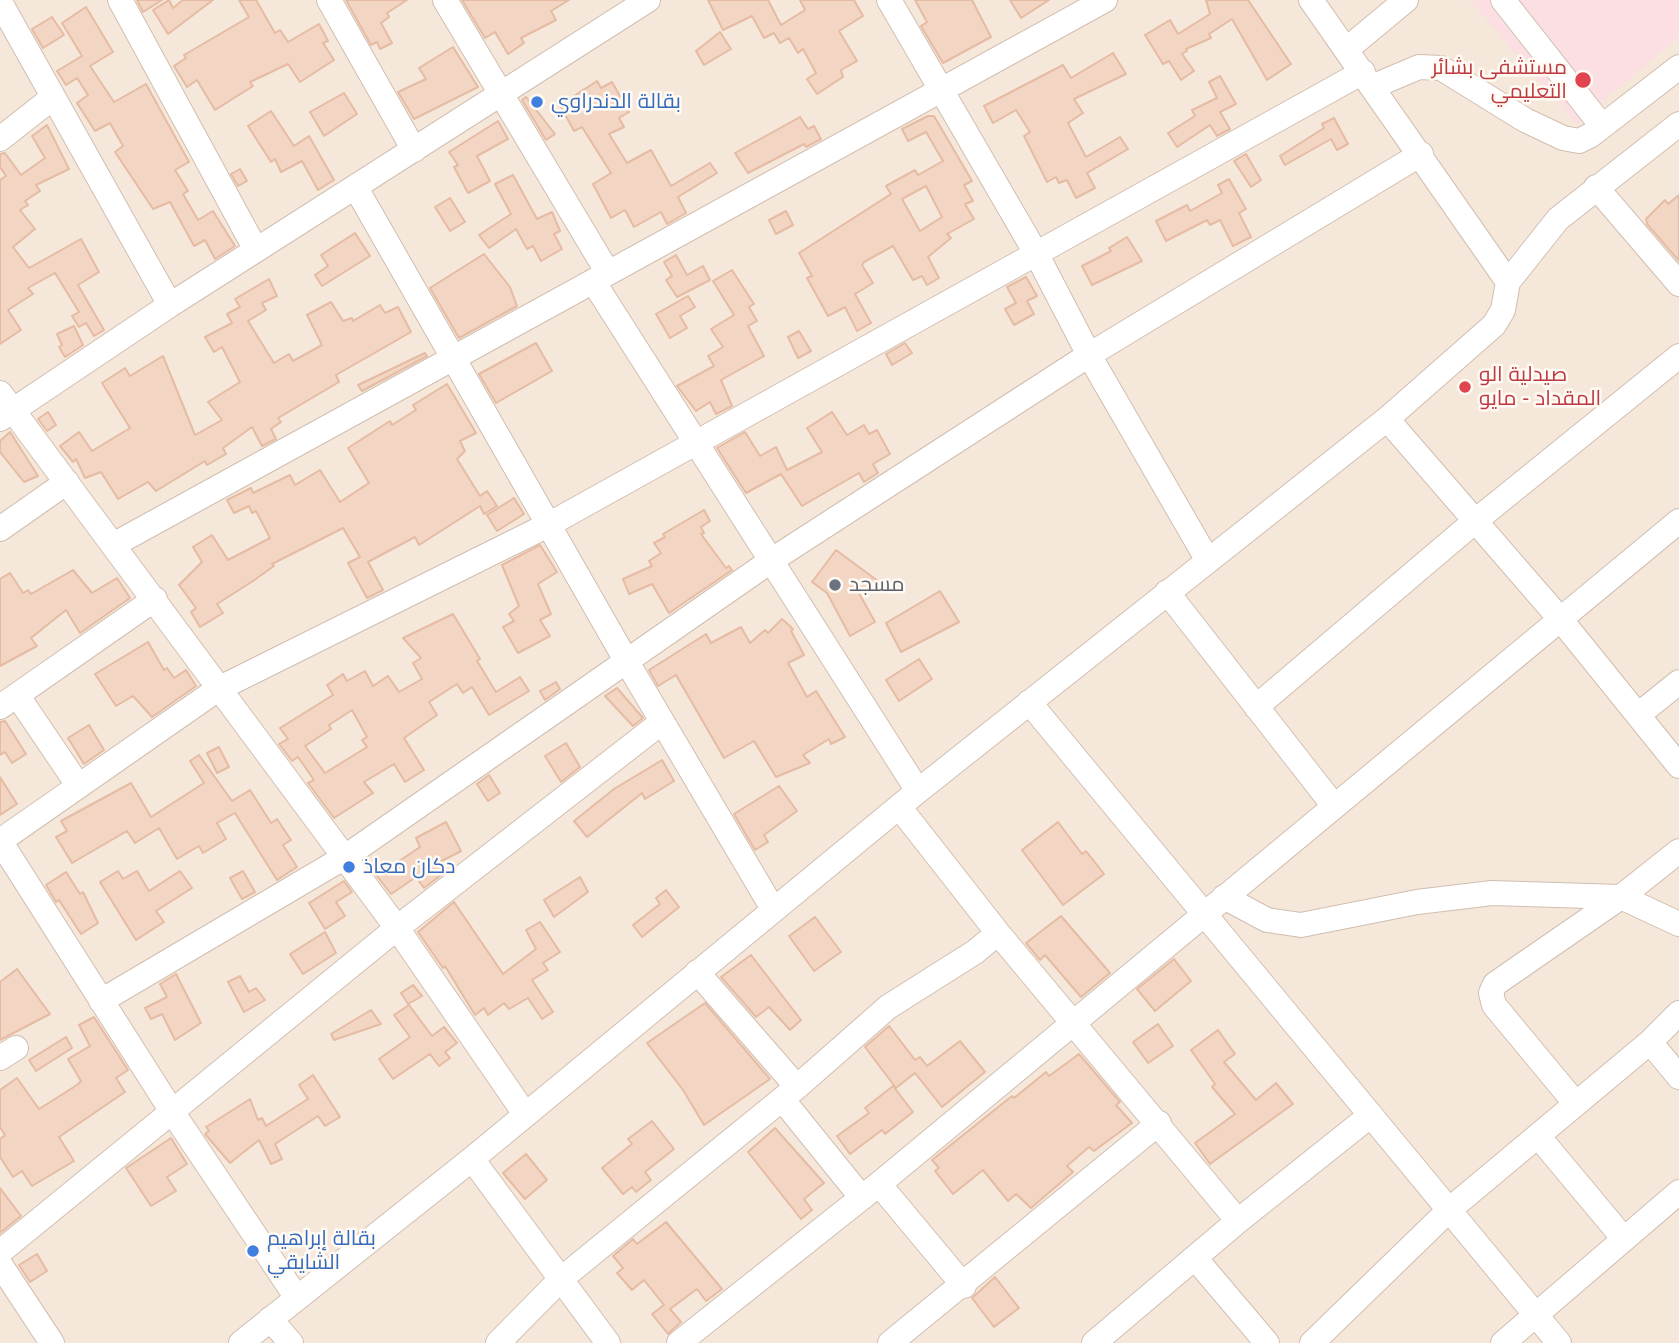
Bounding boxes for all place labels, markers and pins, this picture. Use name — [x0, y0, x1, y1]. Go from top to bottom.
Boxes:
place label: مستشفى بشائر التعليمي — [1432, 55, 1567, 105]
marker: مستشفى بشائر التعليمي — [1573, 70, 1593, 90]
place label: بقالة الدندراوي — [551, 89, 681, 115]
marker: بقالة الدندراوي — [529, 94, 545, 110]
place label: صيدلية الو المقداد - مايو — [1479, 362, 1601, 412]
marker: صيدلية الو المقداد - مايو — [1457, 379, 1473, 395]
place label: مسجد — [849, 572, 904, 598]
marker: مسجد — [827, 577, 843, 593]
place label: دكان معاذ — [363, 854, 455, 880]
marker: دكان معاذ — [341, 859, 357, 875]
place label: بقالة إبراهيم الشايقي — [267, 1226, 376, 1276]
marker: بقالة إبراهيم الشايقي — [245, 1243, 261, 1259]

